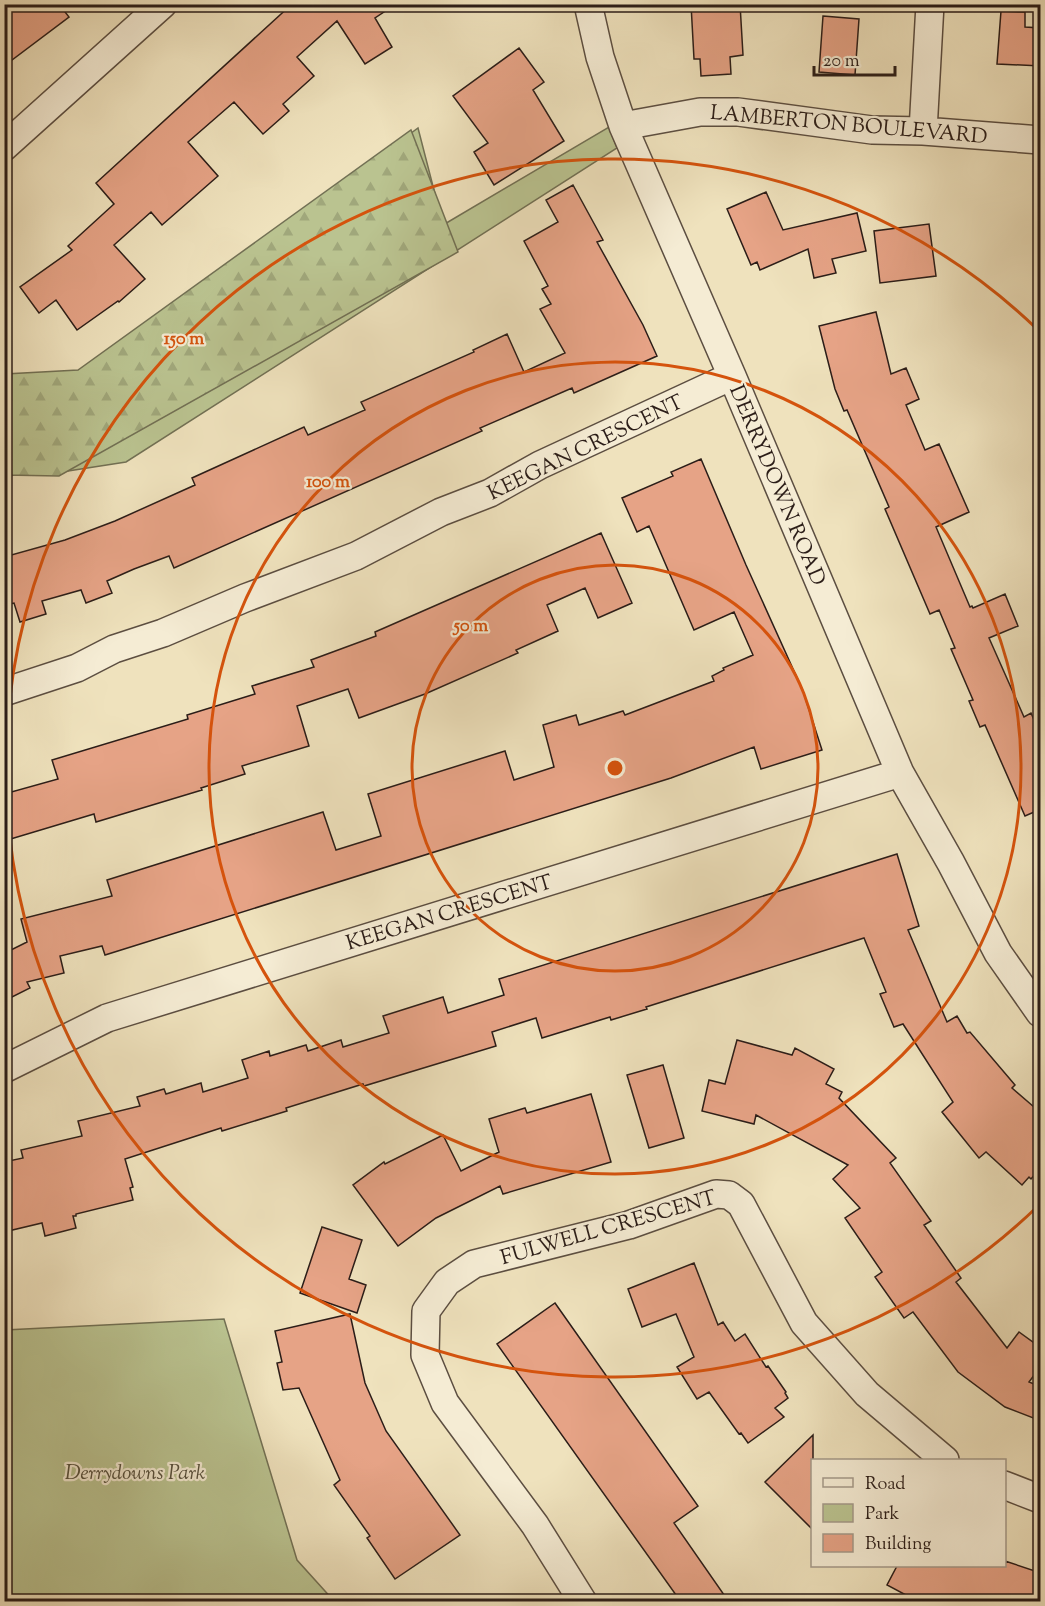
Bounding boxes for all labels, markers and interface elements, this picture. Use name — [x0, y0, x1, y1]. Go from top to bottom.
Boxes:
scale bar — [814, 39, 895, 77]
text: 20 m — [823, 49, 860, 75]
street label: LAMBERTON BOULEVARD — [709, 99, 989, 153]
text: 150 m — [164, 327, 204, 353]
street label: DERRYDOWN ROAD — [720, 381, 832, 591]
street label: KEEGAN CRESCENT — [483, 388, 689, 509]
text: 100 m — [306, 470, 350, 496]
text: 50 m — [452, 614, 488, 640]
centre of rings — [605, 758, 625, 778]
street label: KEEGAN CRESCENT — [343, 868, 557, 960]
street label: FULWELL CRESCENT — [497, 1184, 720, 1274]
park label: Derrydowns Park — [65, 1459, 206, 1489]
legend — [811, 1459, 1006, 1567]
text: Road — [865, 1472, 905, 1498]
text: Park — [865, 1502, 900, 1528]
text: Building — [865, 1532, 931, 1558]

